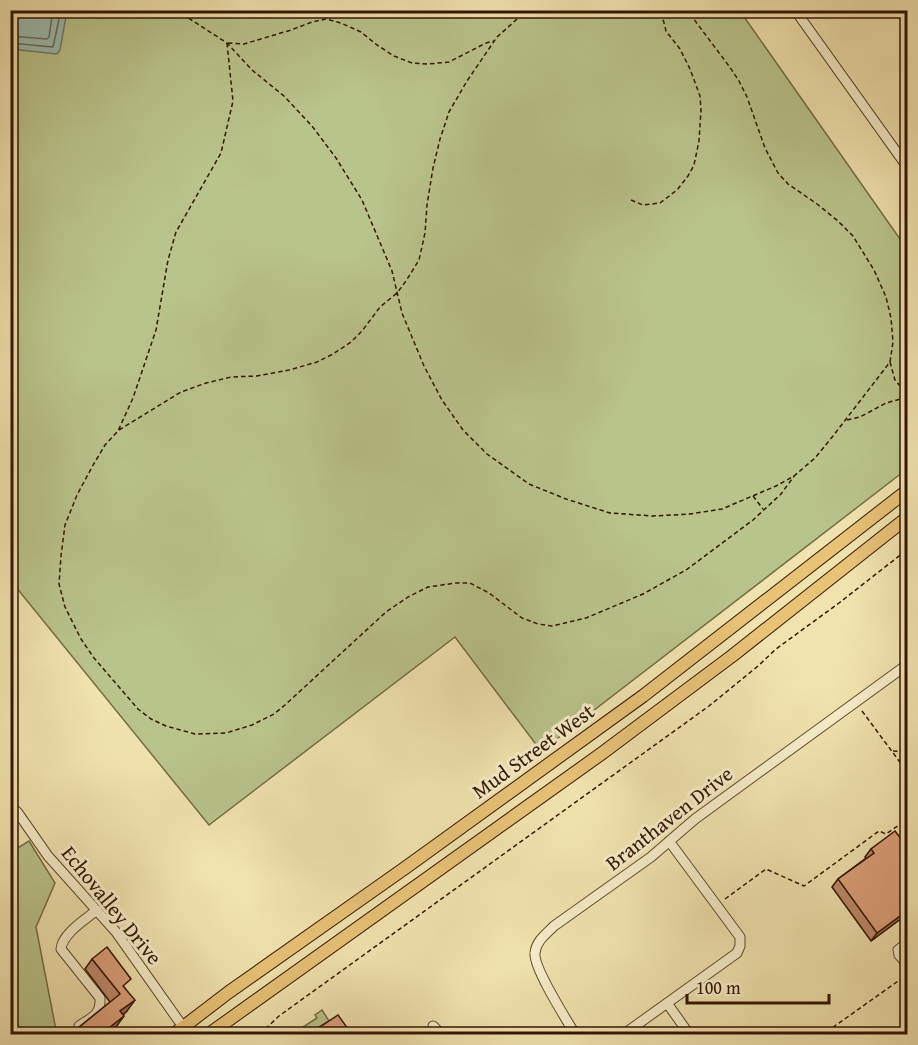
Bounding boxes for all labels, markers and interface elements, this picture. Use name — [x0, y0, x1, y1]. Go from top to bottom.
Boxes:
street label: Mud Street West — [465, 696, 601, 806]
street label: Branthaven Drive — [599, 758, 739, 878]
street label: Echovalley Drive — [54, 839, 170, 971]
scale bar — [687, 967, 830, 1005]
text: 100 m — [696, 974, 741, 1001]

